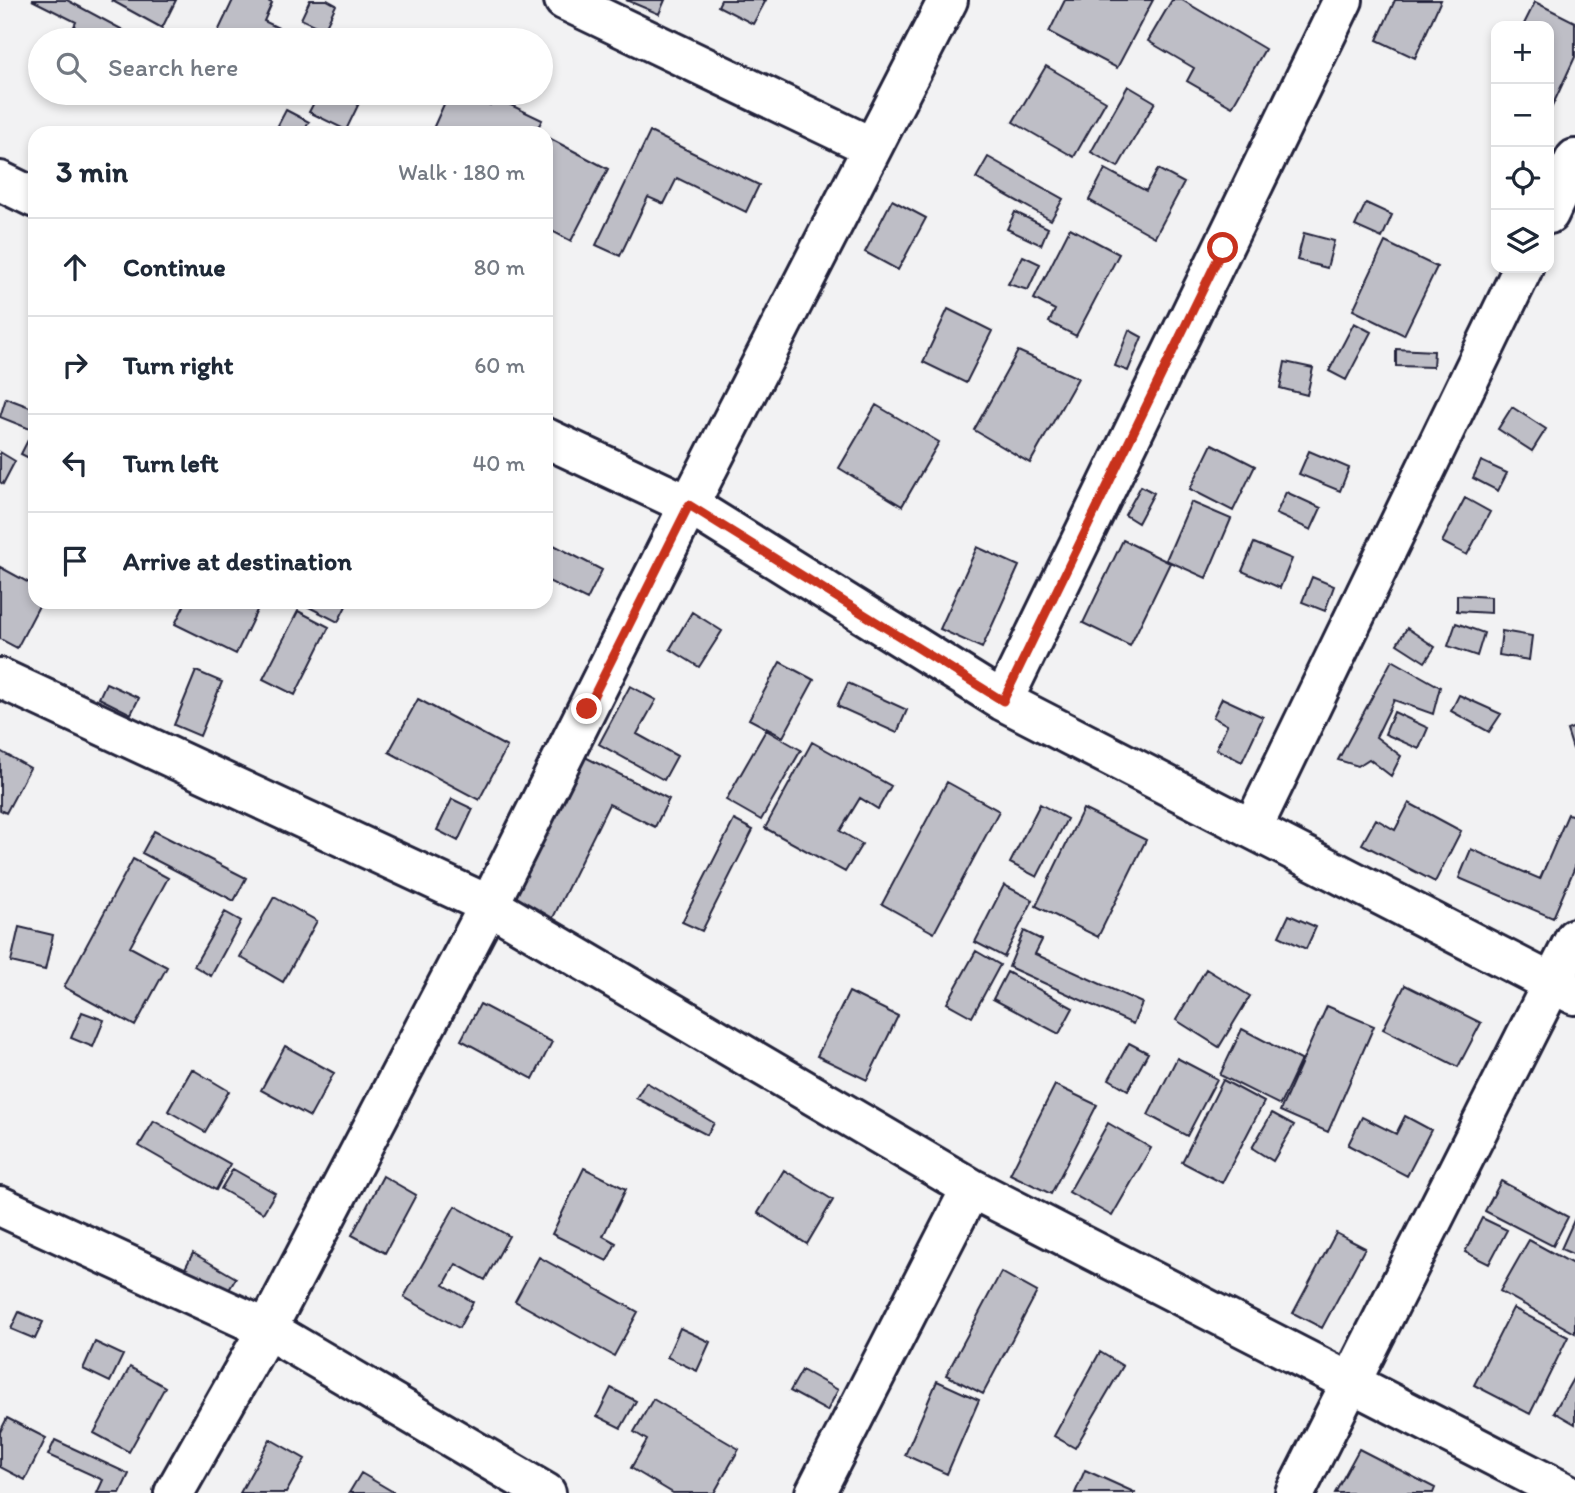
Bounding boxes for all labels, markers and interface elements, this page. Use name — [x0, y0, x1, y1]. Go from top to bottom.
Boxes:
map controls — [1491, 21, 1554, 273]
button: + — [1491, 21, 1554, 84]
search box — [28, 28, 553, 105]
icon: search — [52, 48, 90, 86]
text: Search here — [108, 51, 238, 83]
button: − — [1491, 84, 1554, 147]
button: locate — [1491, 147, 1554, 210]
text: 3 min — [56, 153, 128, 190]
text: Walk · 180 m — [398, 158, 525, 186]
button: layers — [1491, 210, 1554, 273]
route start — [1207, 232, 1238, 263]
icon: ahead — [56, 248, 94, 286]
text: Continue — [123, 251, 226, 283]
text: 80 m — [474, 253, 525, 281]
icon: right — [56, 346, 94, 384]
text: Turn right — [123, 349, 234, 381]
text: 60 m — [474, 351, 525, 379]
icon: left — [56, 444, 94, 482]
text: Turn left — [123, 447, 219, 479]
text: 40 m — [472, 449, 525, 477]
icon: arrive — [56, 542, 94, 580]
text: Arrive at destination — [123, 545, 352, 577]
route end — [571, 693, 602, 724]

